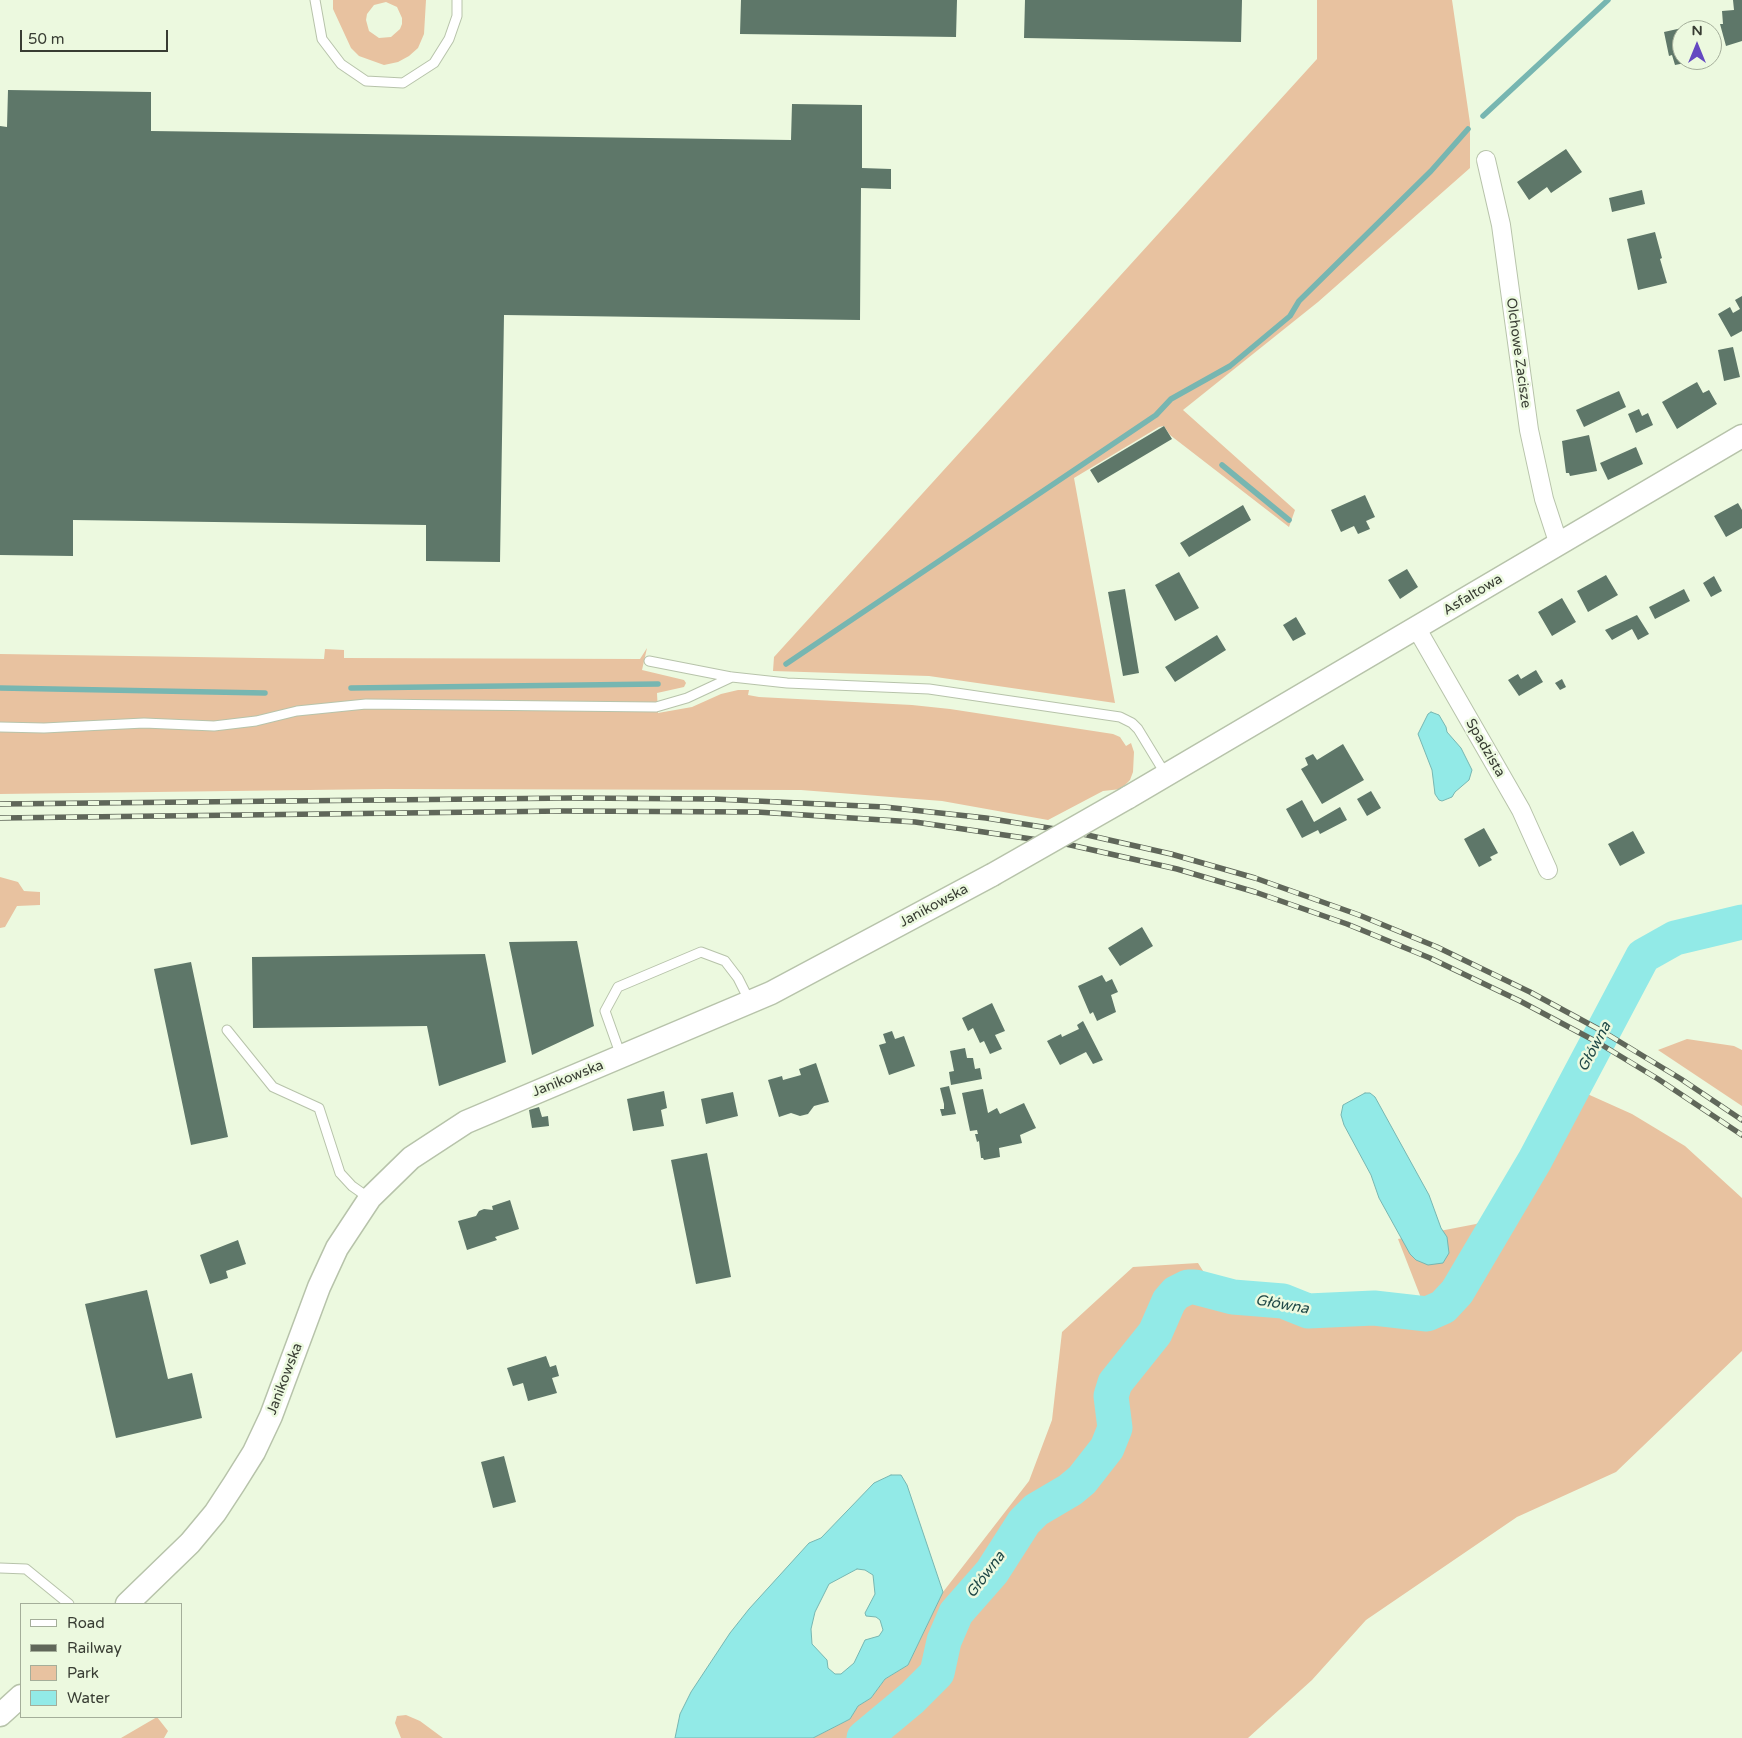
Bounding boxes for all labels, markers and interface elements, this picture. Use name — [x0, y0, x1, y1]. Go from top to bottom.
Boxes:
scale bar — [22, 20, 170, 52]
north arrow — [1672, 20, 1722, 70]
text: N — [1691, 22, 1703, 39]
text: 50 m — [28, 30, 65, 48]
street label: Olchowe Zacisze — [1502, 297, 1534, 409]
street label: Asfaltowa — [1440, 571, 1506, 619]
street label: Spadzista — [1462, 716, 1508, 780]
street label: Janikowska — [897, 881, 971, 931]
water label: Główna — [1574, 1019, 1616, 1075]
street label: Janikowska — [530, 1057, 606, 1101]
water label: Główna — [1254, 1291, 1310, 1319]
street label: Janikowska — [264, 1341, 306, 1417]
water label: Główna — [963, 1548, 1009, 1602]
legend — [20, 1603, 182, 1718]
text: Road — [67, 1614, 105, 1632]
text: Railway — [67, 1639, 122, 1657]
text: Park — [67, 1664, 99, 1682]
text: Water — [67, 1689, 110, 1707]

